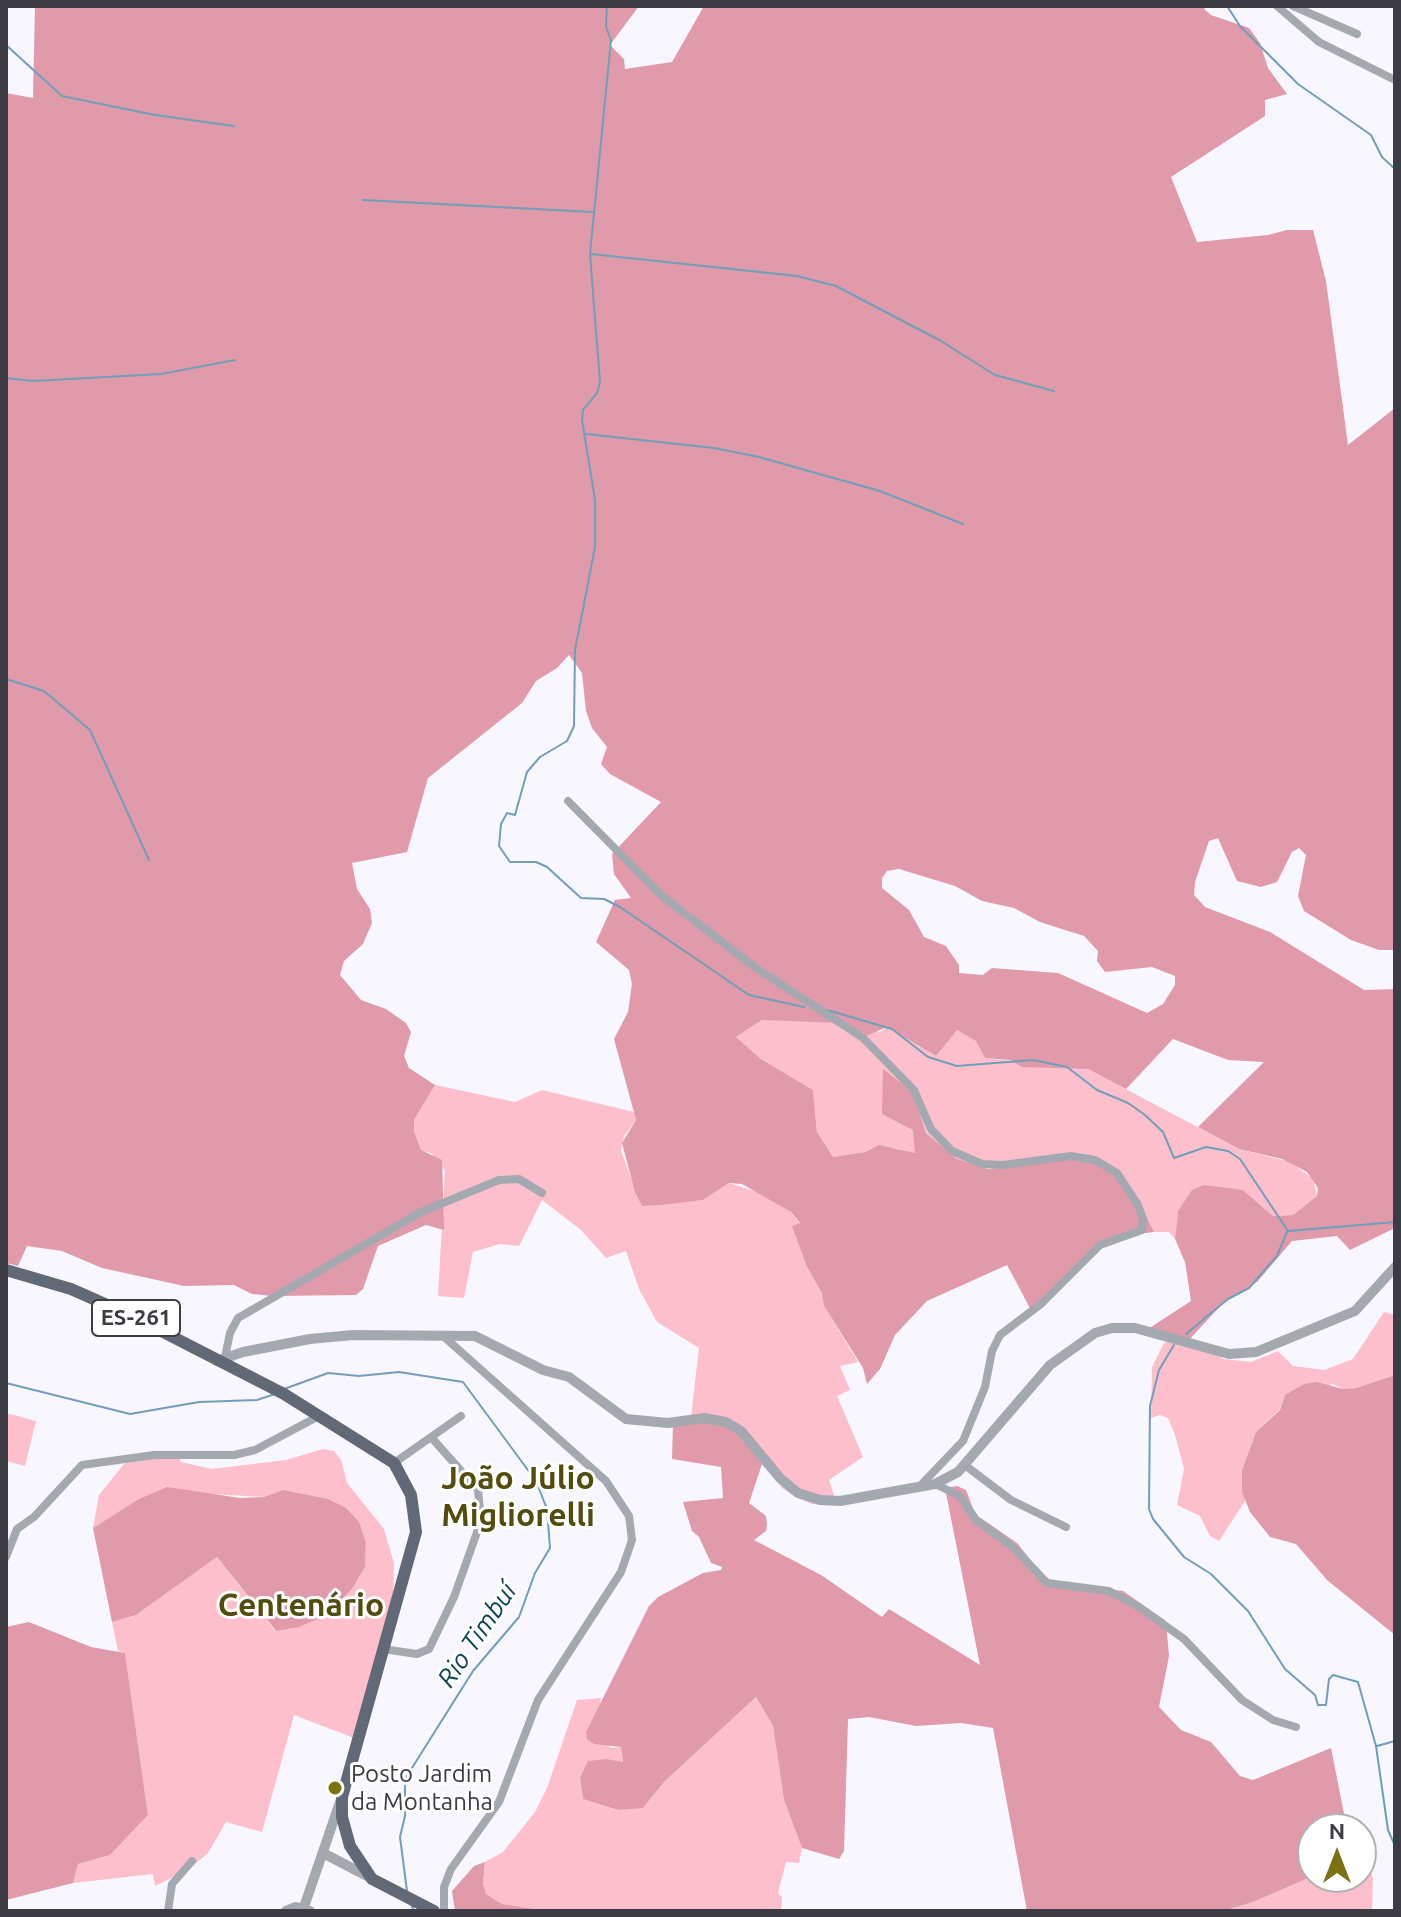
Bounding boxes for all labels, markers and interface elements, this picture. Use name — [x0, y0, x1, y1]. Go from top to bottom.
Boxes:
road number: ES-261 — [92, 1300, 180, 1336]
district label: João Júlio Migliorelli — [441, 1459, 595, 1534]
water label: Rio Timbuí — [431, 1577, 523, 1693]
district label: Centenário — [218, 1586, 384, 1624]
place label: Posto Jardim da Montanha — [351, 1760, 493, 1816]
marker: Posto Jardim da Montanha — [326, 1779, 344, 1797]
north arrow — [1297, 1813, 1377, 1893]
text: N — [1329, 1818, 1345, 1843]

